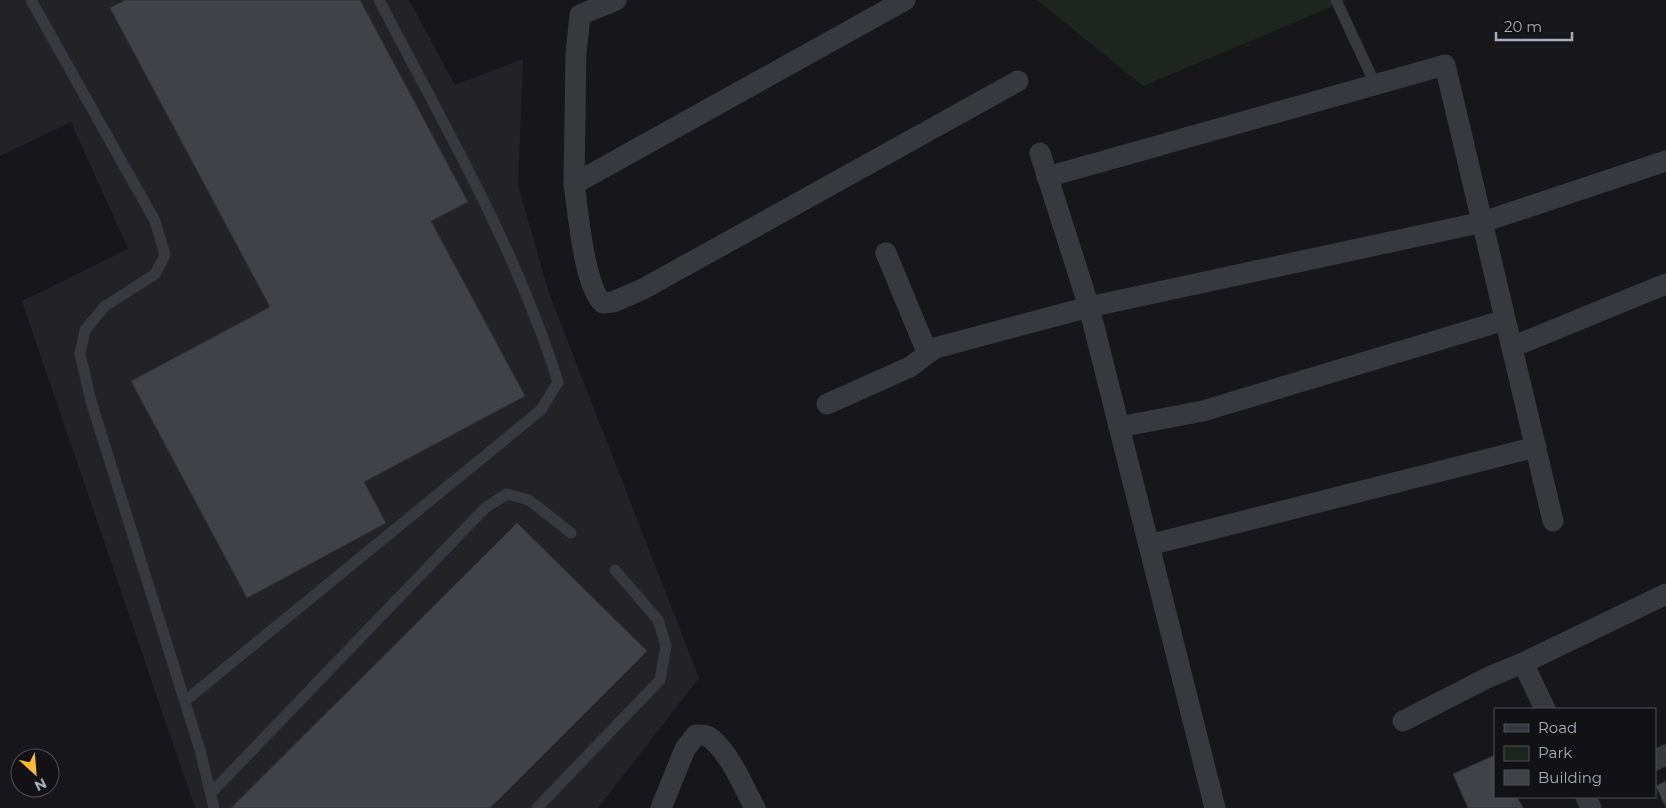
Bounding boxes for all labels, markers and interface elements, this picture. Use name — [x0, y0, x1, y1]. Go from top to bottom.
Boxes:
scale bar — [1496, 10, 1572, 42]
text: 20 m — [1504, 17, 1542, 36]
legend — [1494, 708, 1656, 798]
text: Road — [1538, 718, 1577, 737]
text: Park — [1538, 743, 1572, 762]
north arrow — [10, 748, 60, 798]
text: Building — [1538, 768, 1602, 787]
text: N — [32, 774, 50, 795]

